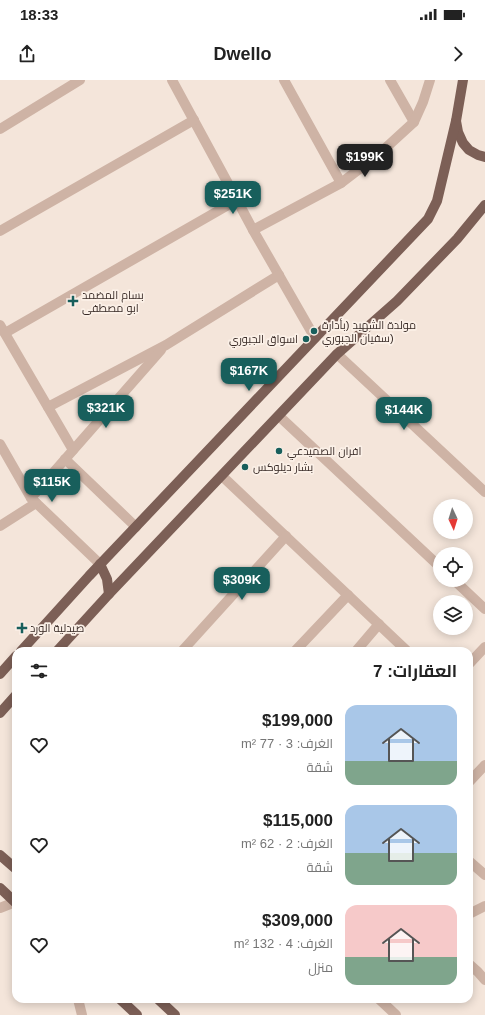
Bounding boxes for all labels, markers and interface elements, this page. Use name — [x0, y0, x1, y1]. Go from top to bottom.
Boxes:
text: 18:33 — [20, 6, 58, 23]
icon: share — [16, 43, 38, 65]
icon: forward — [447, 43, 469, 65]
text: Dwello — [214, 44, 272, 64]
pin: $199K — [337, 144, 393, 178]
text: $199K — [346, 149, 384, 164]
pin: $251K — [205, 181, 261, 215]
text: $251K — [214, 186, 252, 201]
place label: بسام المضمد ابو مصطفى — [82, 289, 144, 315]
marker: بسام المضمد ابو مصطفى — [67, 295, 79, 307]
place label: مولدة الشهيد (بأدارة سفيان الجبوري) — [322, 318, 416, 347]
marker: مولدة الشهيد (بأدارة سفيان الجبوري) — [309, 326, 319, 336]
place label: اسواق الجبوري — [229, 333, 298, 348]
marker: اسواق الجبوري — [301, 334, 311, 344]
pin: $167K — [221, 358, 277, 392]
text: $167K — [230, 363, 268, 378]
pin: $321K — [78, 395, 134, 429]
pin: $144K — [376, 397, 432, 431]
text: $321K — [87, 400, 125, 415]
text: $144K — [385, 402, 423, 417]
place label: افران الصميدعي — [287, 445, 361, 460]
marker: افران الصميدعي — [274, 446, 284, 456]
place label: بشار ديلوكس — [253, 461, 313, 474]
marker: بشار ديلوكس — [240, 462, 250, 472]
pin: $115K — [24, 469, 80, 503]
text: $115K — [33, 474, 71, 489]
north arrow — [433, 499, 473, 539]
map controls — [433, 499, 473, 635]
button: locate — [433, 547, 473, 587]
pin: $309K — [214, 567, 270, 601]
text: $309K — [223, 572, 261, 587]
button: layers — [433, 595, 473, 635]
place label: صيدلية الورد — [30, 622, 84, 635]
marker: صيدلية الورد — [17, 623, 27, 633]
icon: filters — [28, 660, 50, 682]
text: العقارات: 7 — [373, 662, 457, 681]
text: $199,000 — [262, 711, 333, 730]
icon: home — [377, 721, 425, 769]
icon: heart — [28, 734, 50, 756]
text: الغرف: 3 · 77 m² — [241, 736, 333, 751]
text: شقة — [306, 760, 333, 775]
text: $115,000 — [263, 811, 333, 830]
icon: home — [377, 821, 425, 869]
icon: heart — [28, 834, 50, 856]
text: الغرف: 2 · 62 m² — [241, 836, 333, 851]
text: شقة — [306, 860, 333, 875]
text: $309,000 — [262, 911, 333, 930]
icon: home — [377, 921, 425, 969]
icon: heart — [28, 934, 50, 956]
text: الغرف: 4 · 132 m² — [234, 936, 333, 951]
text: منزل — [308, 960, 333, 975]

